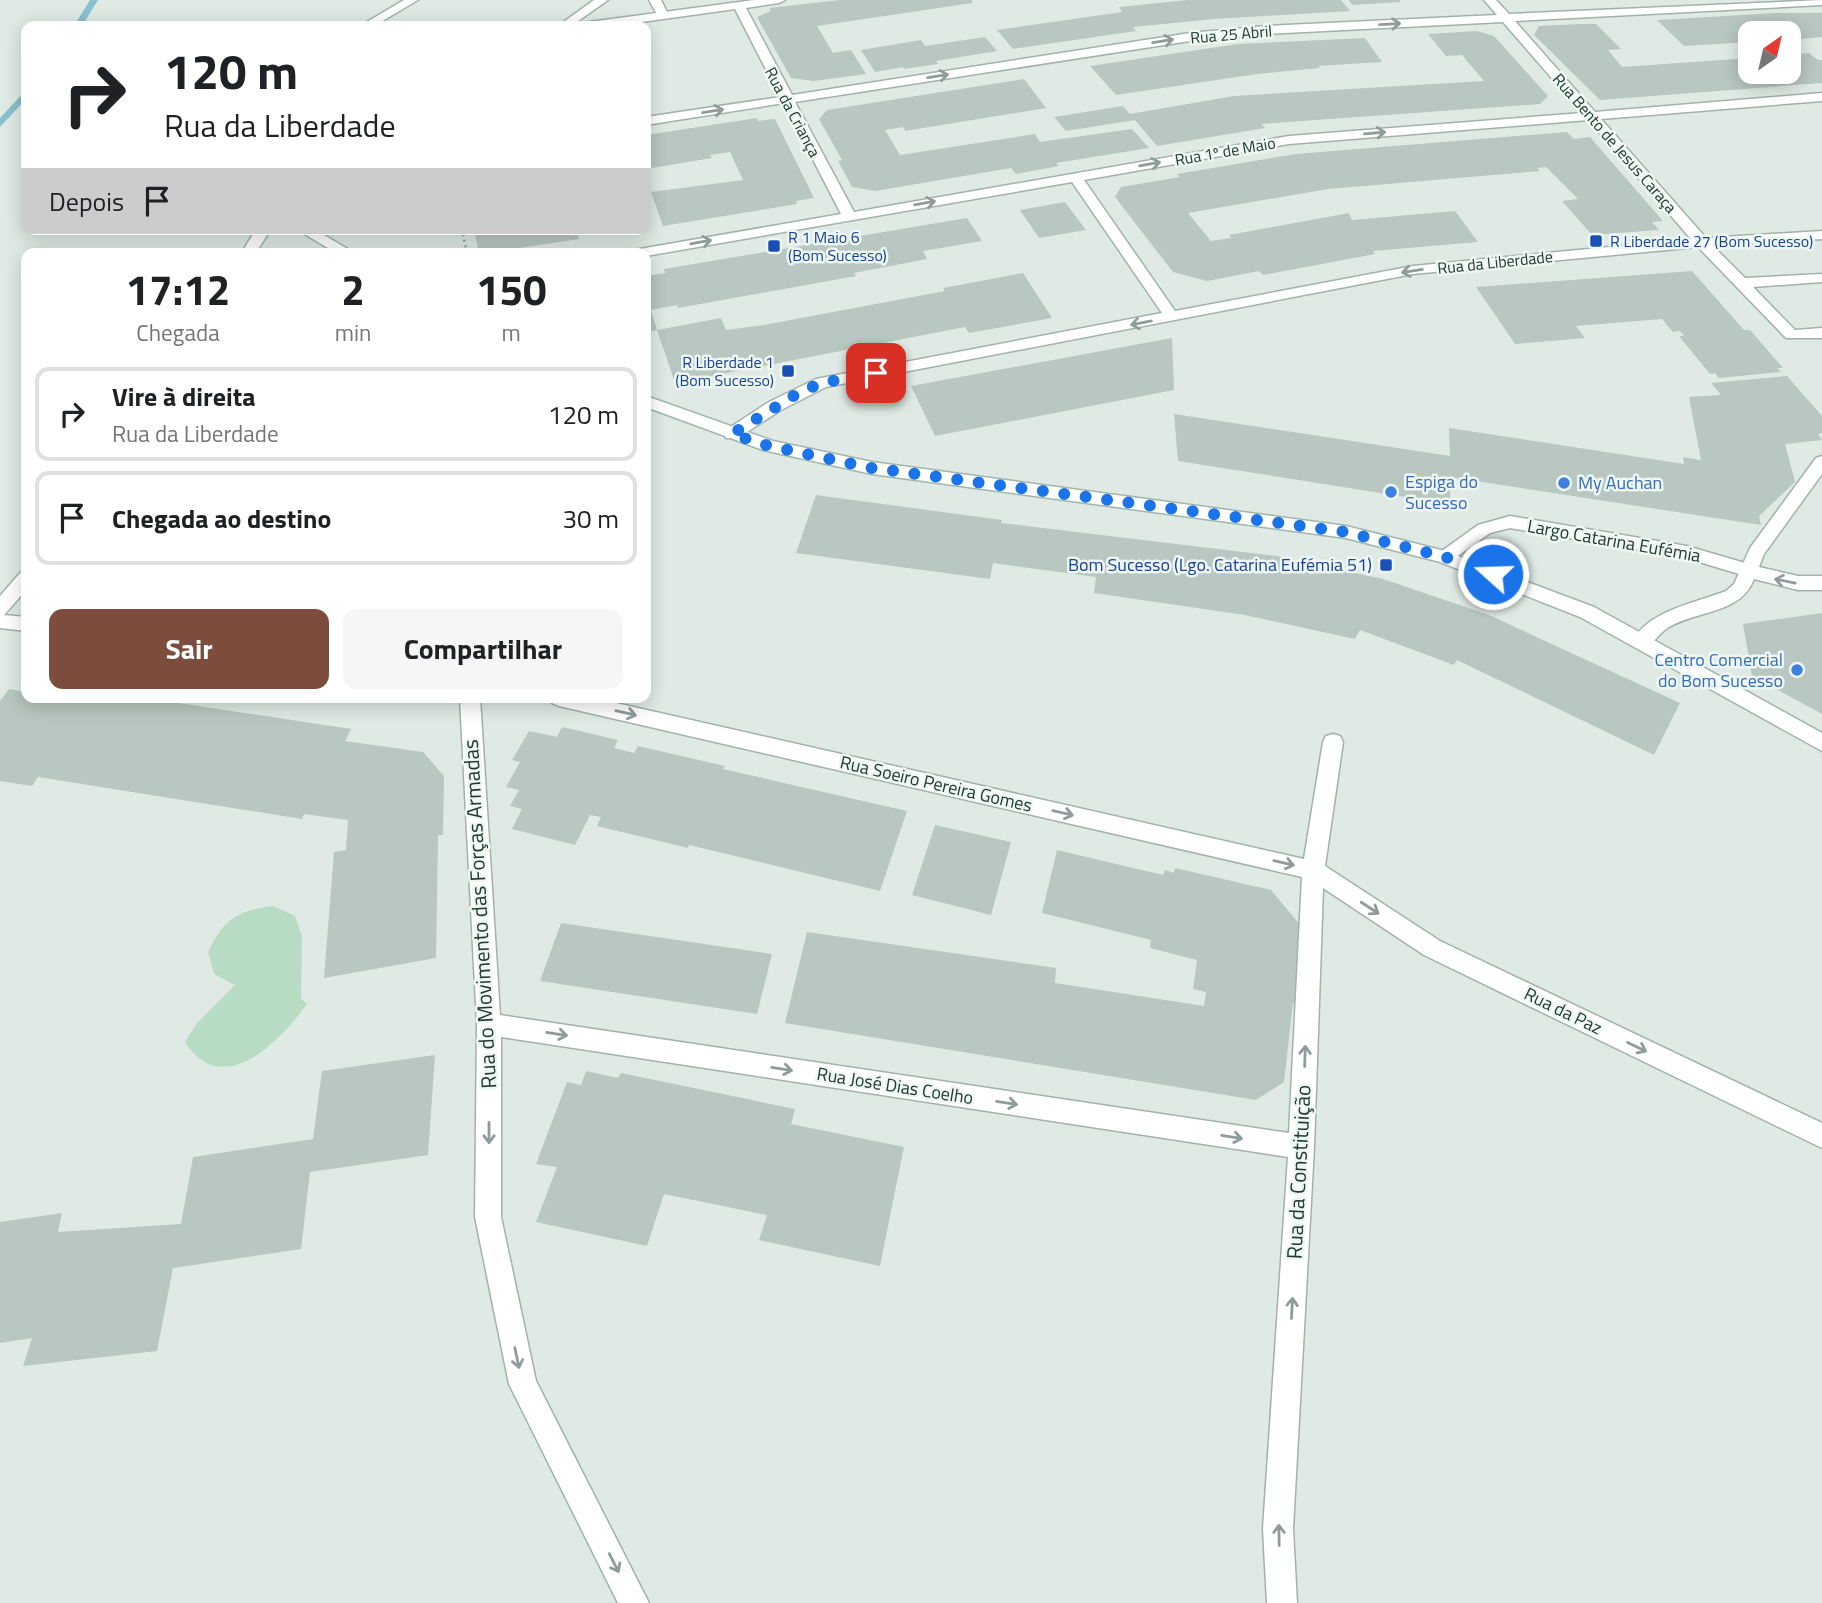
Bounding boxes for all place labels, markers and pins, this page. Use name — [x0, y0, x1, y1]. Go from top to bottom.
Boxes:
place label: R 1 Maio 6 (Bom Sucesso) — [788, 225, 887, 267]
place label: R Liberdade 27 (Bom Sucesso) — [1610, 229, 1813, 253]
marker: R Liberdade 27 (Bom Sucesso) — [1588, 233, 1604, 249]
marker: R 1 Maio 6 (Bom Sucesso) — [766, 238, 782, 254]
pin — [846, 343, 906, 403]
place label: R Liberdade 1 (Bom Sucesso) — [675, 350, 774, 392]
marker: R Liberdade 1 (Bom Sucesso) — [780, 363, 796, 379]
place label: Espiga do Sucesso — [1405, 468, 1478, 516]
place label: My Auchan — [1578, 469, 1662, 496]
marker: My Auchan — [1556, 475, 1572, 491]
marker: Espiga do Sucesso — [1383, 484, 1399, 500]
place label: Bom Sucesso (Lgo. Catarina Eufémia 51) — [1068, 551, 1372, 578]
marker: Bom Sucesso (Lgo. Catarina Eufémia 51) — [1378, 557, 1394, 573]
place label: Centro Comercial do Bom Sucesso — [1655, 646, 1783, 694]
marker: Centro Comercial do Bom Sucesso — [1789, 662, 1805, 678]

